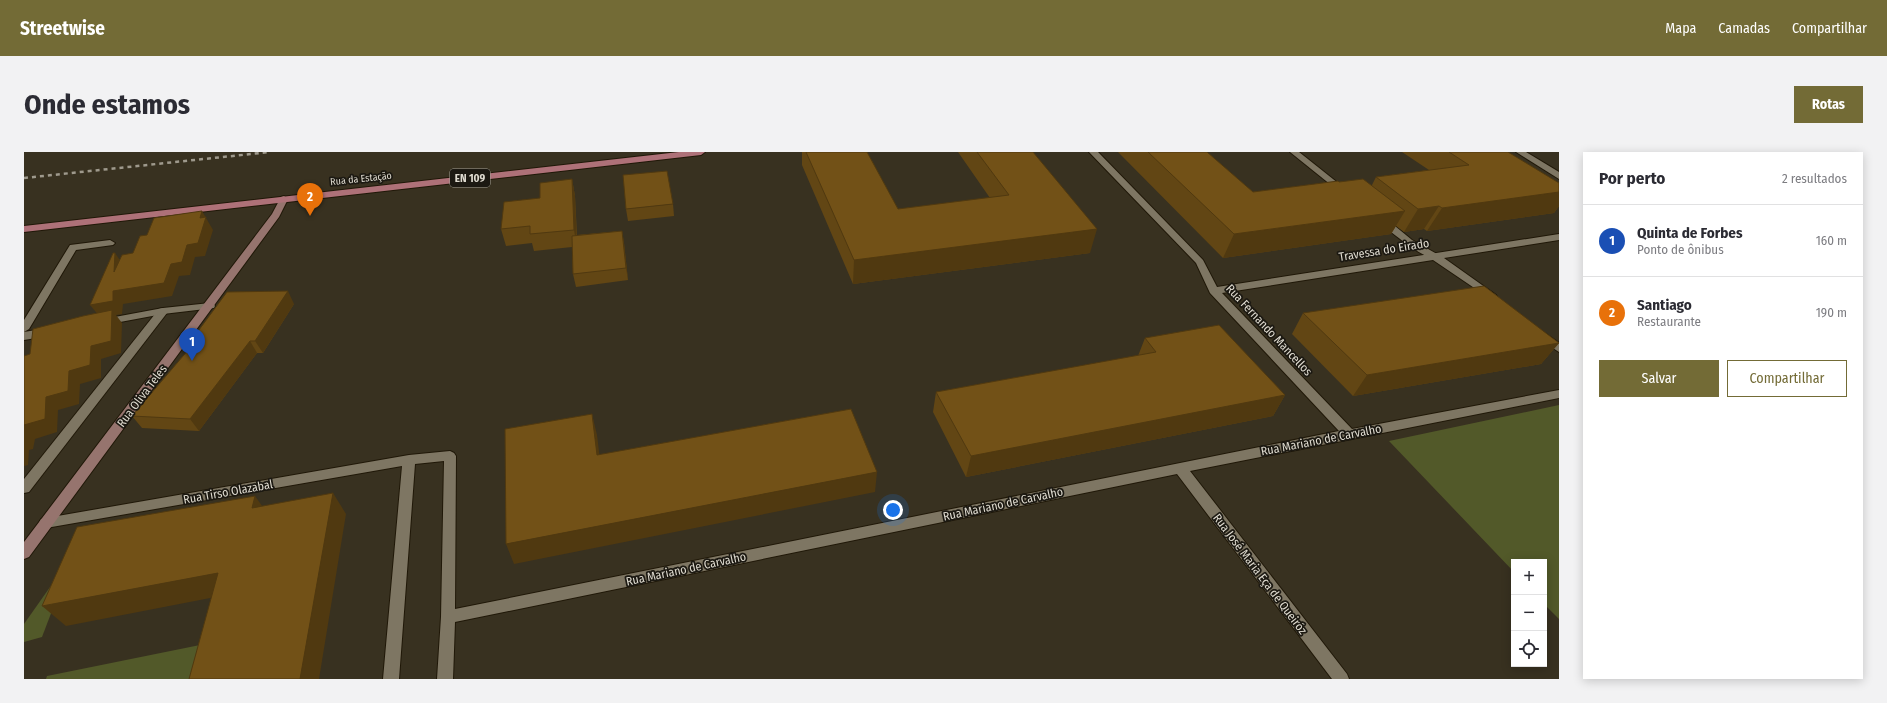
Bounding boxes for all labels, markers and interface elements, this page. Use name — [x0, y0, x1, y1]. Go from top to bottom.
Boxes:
text: Streetwise — [20, 17, 105, 40]
text: Mapa — [1665, 20, 1696, 37]
text: Camadas — [1718, 20, 1770, 37]
text: Compartilhar — [1792, 20, 1867, 37]
button: Rotas — [1794, 86, 1863, 123]
text: Onde estamos — [24, 88, 190, 121]
text: Por perto — [1599, 168, 1665, 189]
road number: EN 109 — [450, 169, 490, 187]
street label: Rua da Estação — [330, 170, 392, 188]
text: 2 resultados — [1782, 171, 1847, 186]
pin: 2 — [297, 183, 323, 216]
text: Quinta de Forbes — [1637, 224, 1743, 242]
text: 1 — [1609, 233, 1615, 248]
text: 160 m — [1816, 233, 1847, 248]
street label: Travessa do Eirado — [1338, 236, 1430, 264]
text: Ponto de ônibus — [1637, 242, 1724, 257]
street label: Rua Fernando Mancellos — [1223, 281, 1315, 379]
text: Santiago — [1637, 296, 1692, 314]
text: 2 — [1609, 305, 1615, 320]
text: 190 m — [1816, 305, 1847, 320]
text: Restaurante — [1637, 314, 1701, 329]
pin: 1 — [179, 328, 205, 361]
button: Salvar — [1599, 360, 1719, 397]
button: Compartilhar — [1727, 360, 1847, 397]
street label: Rua Oliva Teles — [114, 362, 170, 430]
street label: Rua Mariano de Carvalho — [1260, 421, 1382, 459]
street label: Rua Tirso Olazabal — [182, 477, 274, 507]
street label: Rua Mariano de Carvalho — [942, 484, 1064, 524]
your location — [883, 500, 903, 520]
street label: Rua José Maria Eça de Queiróz — [1210, 511, 1310, 637]
street label: Rua Mariano de Carvalho — [625, 549, 747, 589]
map controls — [1511, 559, 1547, 667]
button: + — [1511, 559, 1547, 595]
button: − — [1511, 595, 1547, 631]
button: locate — [1511, 631, 1547, 667]

